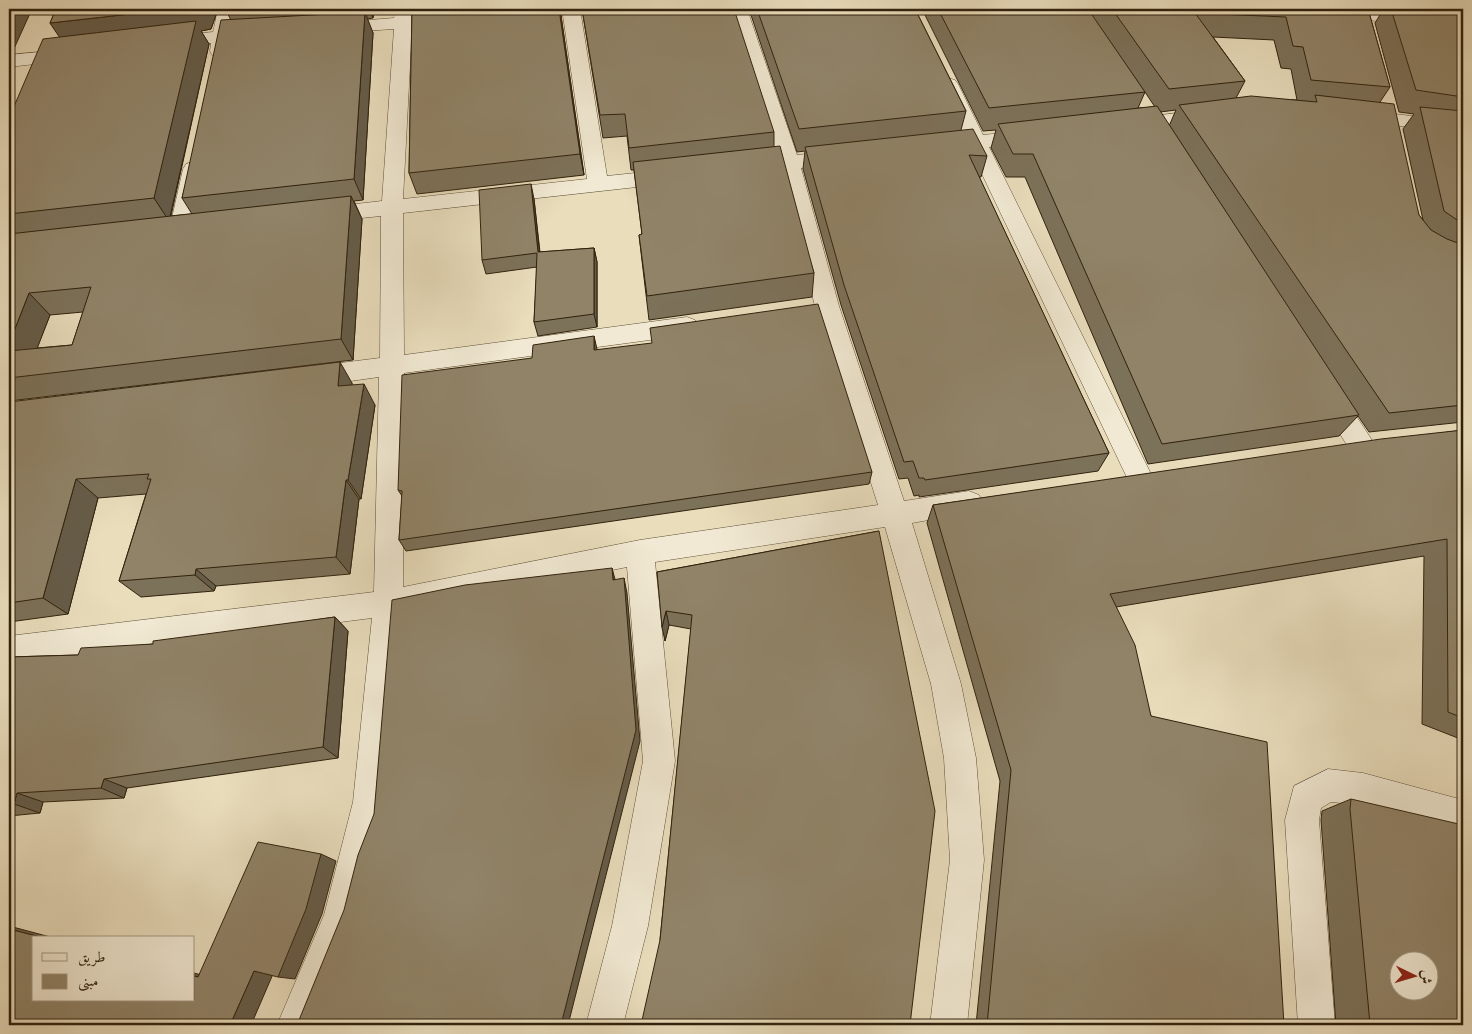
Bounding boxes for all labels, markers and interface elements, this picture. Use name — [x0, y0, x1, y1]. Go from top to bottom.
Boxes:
legend — [32, 936, 195, 1002]
text: طريق — [78, 946, 105, 967]
north arrow — [1390, 952, 1440, 1002]
text: ش — [1416, 969, 1438, 985]
text: مبنى — [78, 970, 98, 992]

